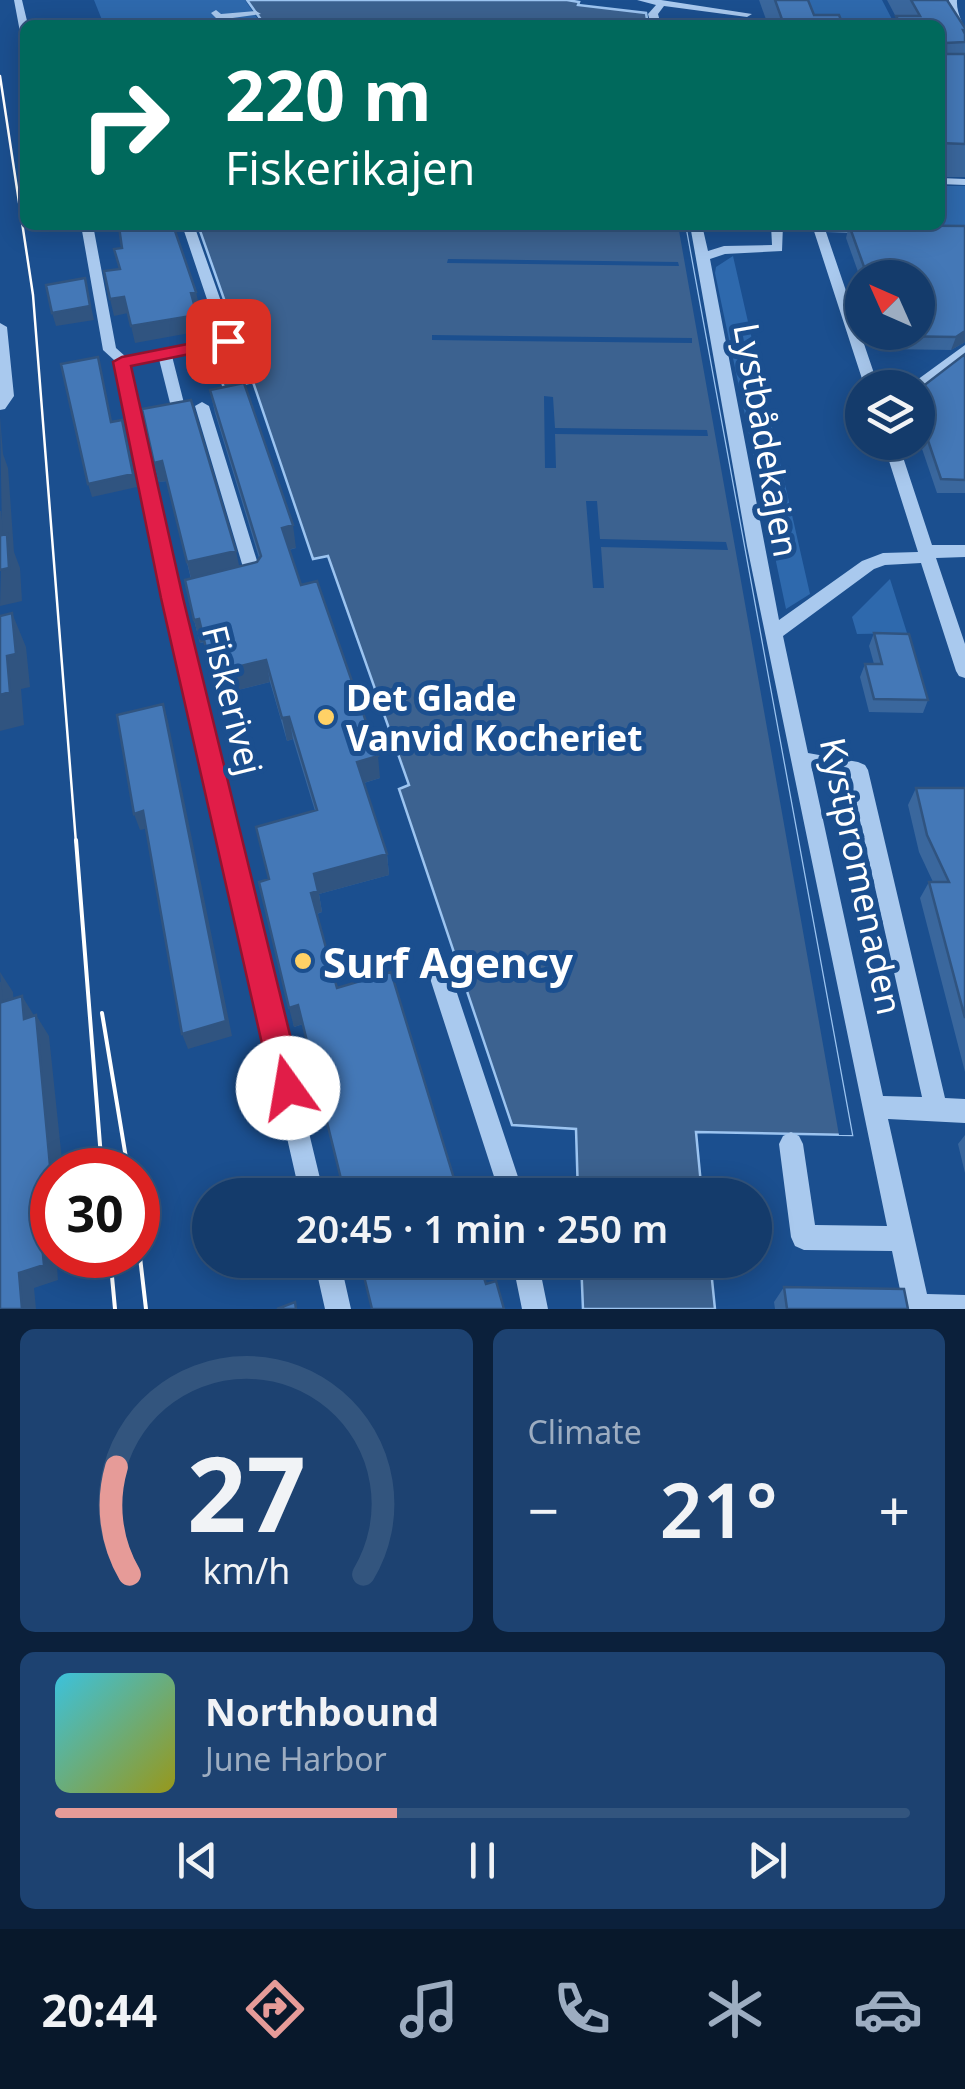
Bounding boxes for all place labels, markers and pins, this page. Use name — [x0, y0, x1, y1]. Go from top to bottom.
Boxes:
pin — [186, 299, 271, 384]
place label: Det Glade Vanvid Kocheriet — [346, 674, 642, 761]
marker: Det Glade Vanvid Kocheriet — [315, 706, 337, 728]
place label: Surf Agency — [323, 933, 573, 990]
marker: Surf Agency — [292, 950, 314, 972]

